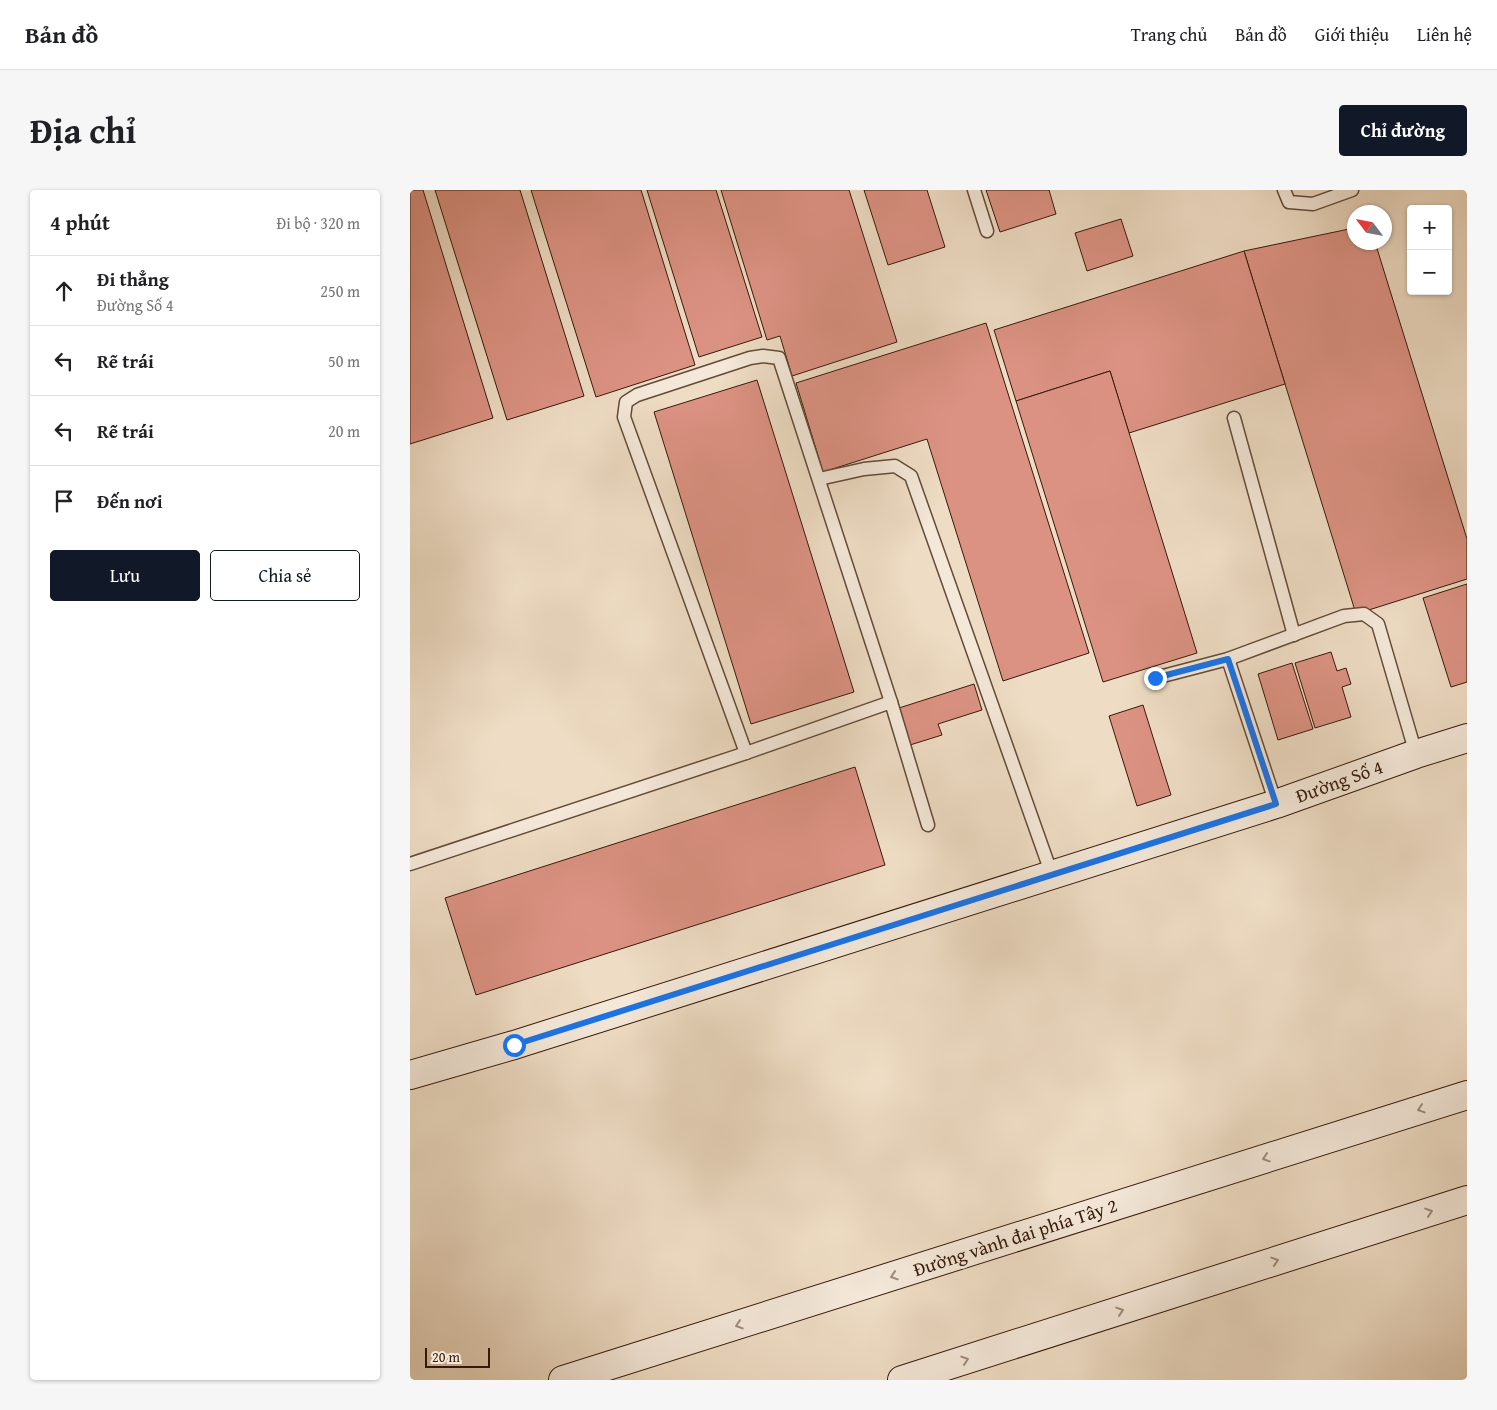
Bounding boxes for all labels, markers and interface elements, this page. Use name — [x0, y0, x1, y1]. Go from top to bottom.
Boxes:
text: Bản đồ — [25, 17, 98, 52]
text: Trang chủ — [1131, 21, 1207, 48]
text: Bản đồ — [1235, 21, 1287, 48]
text: Giới thiệu — [1315, 21, 1389, 48]
text: Liên hệ — [1417, 21, 1472, 48]
text: Địa chỉ — [30, 105, 136, 156]
button: Chỉ đường — [1339, 105, 1467, 156]
north arrow — [1347, 205, 1392, 250]
map controls — [1407, 205, 1452, 295]
button: + — [1407, 205, 1452, 250]
text: 4 phút — [50, 207, 110, 238]
text: Đi bộ · 320 m — [276, 211, 360, 235]
button: − — [1407, 250, 1452, 295]
text: Đi thẳng — [97, 265, 169, 293]
icon: ahead — [50, 277, 78, 305]
text: 250 m — [320, 279, 360, 303]
text: Đường Số 4 — [97, 293, 173, 317]
icon: left — [50, 347, 78, 375]
text: Rẽ trái — [97, 347, 154, 375]
text: 50 m — [328, 349, 360, 373]
icon: left — [50, 417, 78, 445]
text: Rẽ trái — [97, 417, 154, 445]
text: 20 m — [328, 419, 360, 443]
icon: arrive — [50, 487, 78, 515]
text: Đến nơi — [97, 487, 163, 515]
button: Lưu — [50, 550, 200, 601]
button: Chia sẻ — [210, 550, 360, 601]
route end — [1144, 667, 1167, 690]
street label: Đường Số 4 — [1292, 752, 1386, 810]
route start — [503, 1034, 526, 1057]
one-way arrow — [1417, 1104, 1425, 1114]
one-way arrow — [1262, 1153, 1270, 1163]
street label: Đường vành đai phía Tây 2 — [909, 1191, 1121, 1283]
one-way arrow — [1425, 1208, 1433, 1218]
one-way arrow — [1270, 1257, 1278, 1267]
one-way arrow — [890, 1270, 898, 1280]
one-way arrow — [1115, 1306, 1123, 1316]
one-way arrow — [735, 1319, 743, 1329]
scale bar — [425, 1345, 490, 1368]
text: 20 m — [432, 1347, 460, 1367]
one-way arrow — [960, 1356, 969, 1366]

